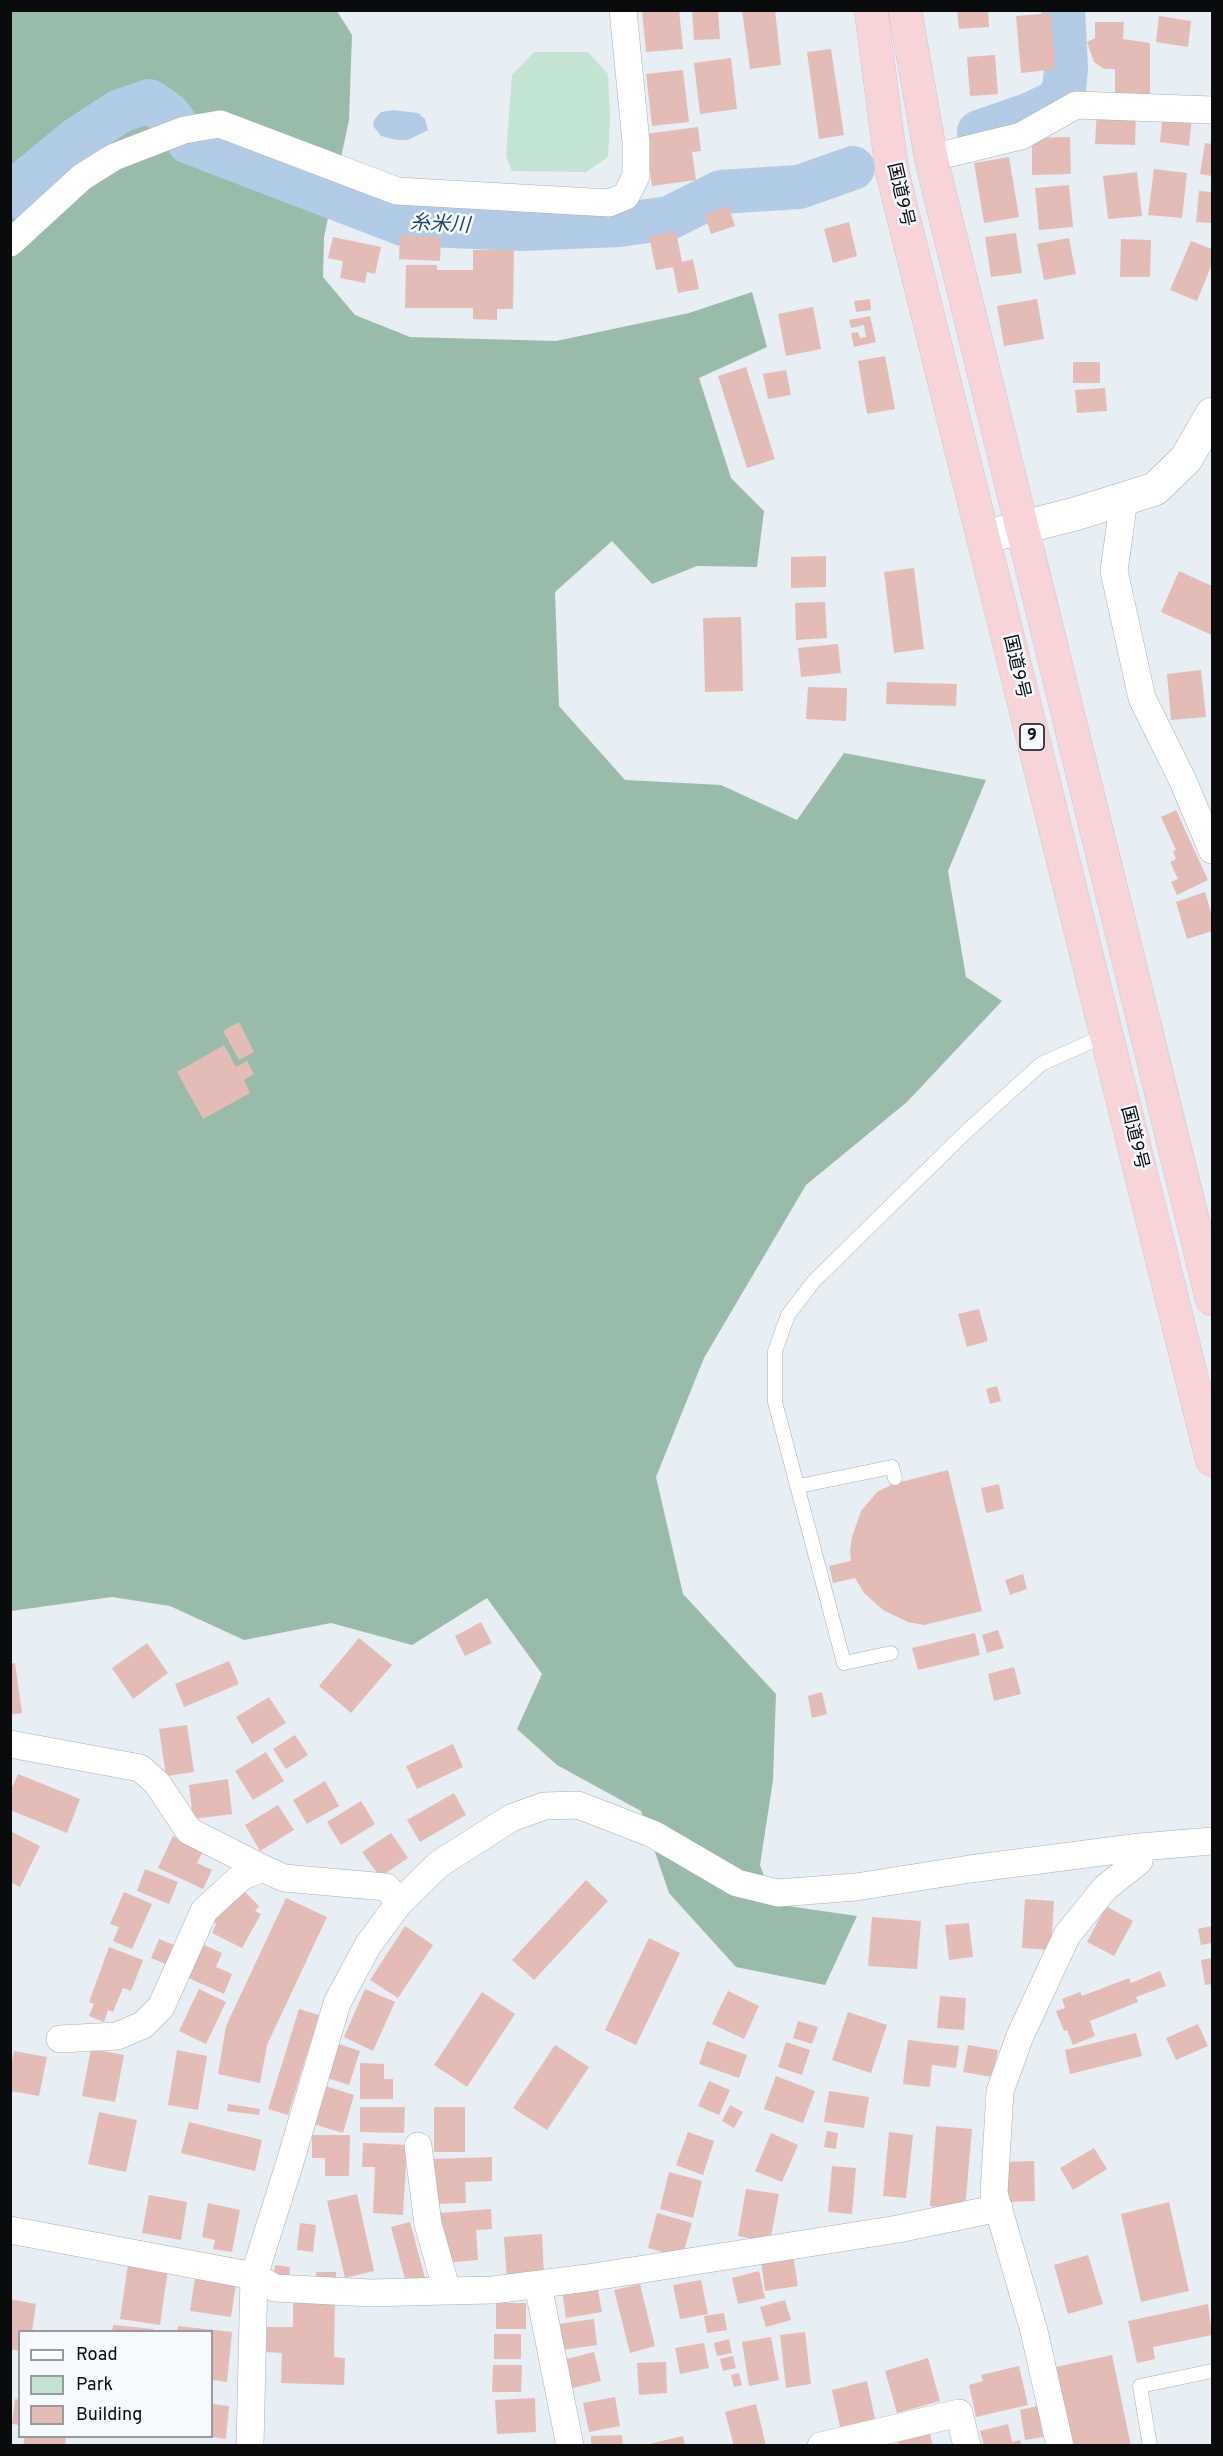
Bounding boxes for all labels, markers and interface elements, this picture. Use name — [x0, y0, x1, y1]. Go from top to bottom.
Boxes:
street label: 国道9号 — [881, 161, 917, 229]
water label: 糸米川 — [409, 212, 471, 240]
street label: 国道9号 — [997, 633, 1033, 701]
road number: 9 — [1020, 724, 1044, 750]
street label: 国道9号 — [1115, 1104, 1151, 1172]
legend — [18, 2330, 213, 2438]
text: Road — [76, 2344, 118, 2367]
text: Park — [76, 2374, 113, 2397]
text: Building — [76, 2404, 142, 2427]

